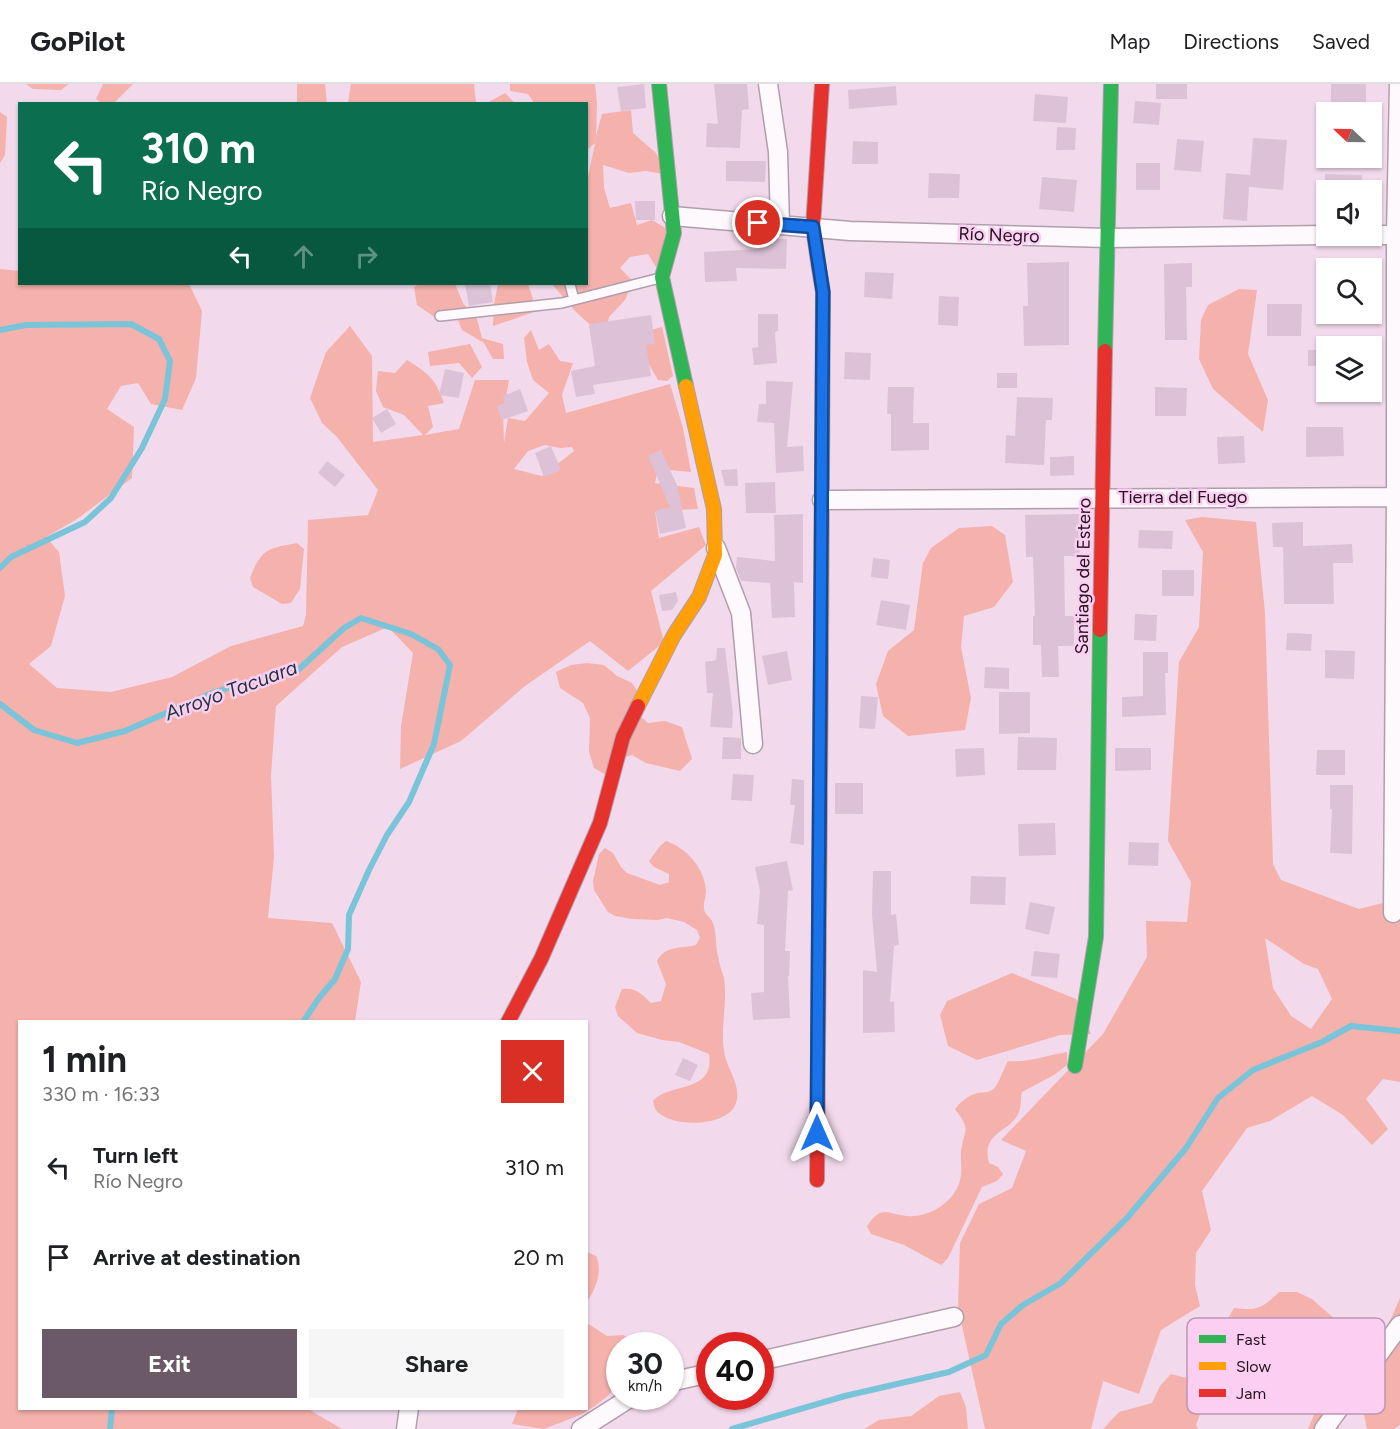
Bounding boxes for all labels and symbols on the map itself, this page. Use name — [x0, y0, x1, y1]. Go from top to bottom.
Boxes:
north arrow — [1316, 102, 1382, 168]
pin — [732, 197, 783, 248]
street label: Río Negro — [958, 223, 1040, 247]
street label: Tierra del Fuego — [1119, 486, 1248, 508]
street label: Santiago del Estero — [1071, 497, 1095, 655]
water label: Arroyo Tacuara — [161, 655, 301, 725]
position arrow — [785, 1101, 849, 1165]
legend — [1187, 1318, 1385, 1414]
text: Fast — [1236, 1330, 1266, 1349]
speed limit sign: 40 — [696, 1332, 774, 1410]
text: Slow — [1236, 1357, 1271, 1376]
text: Jam — [1236, 1384, 1266, 1403]

